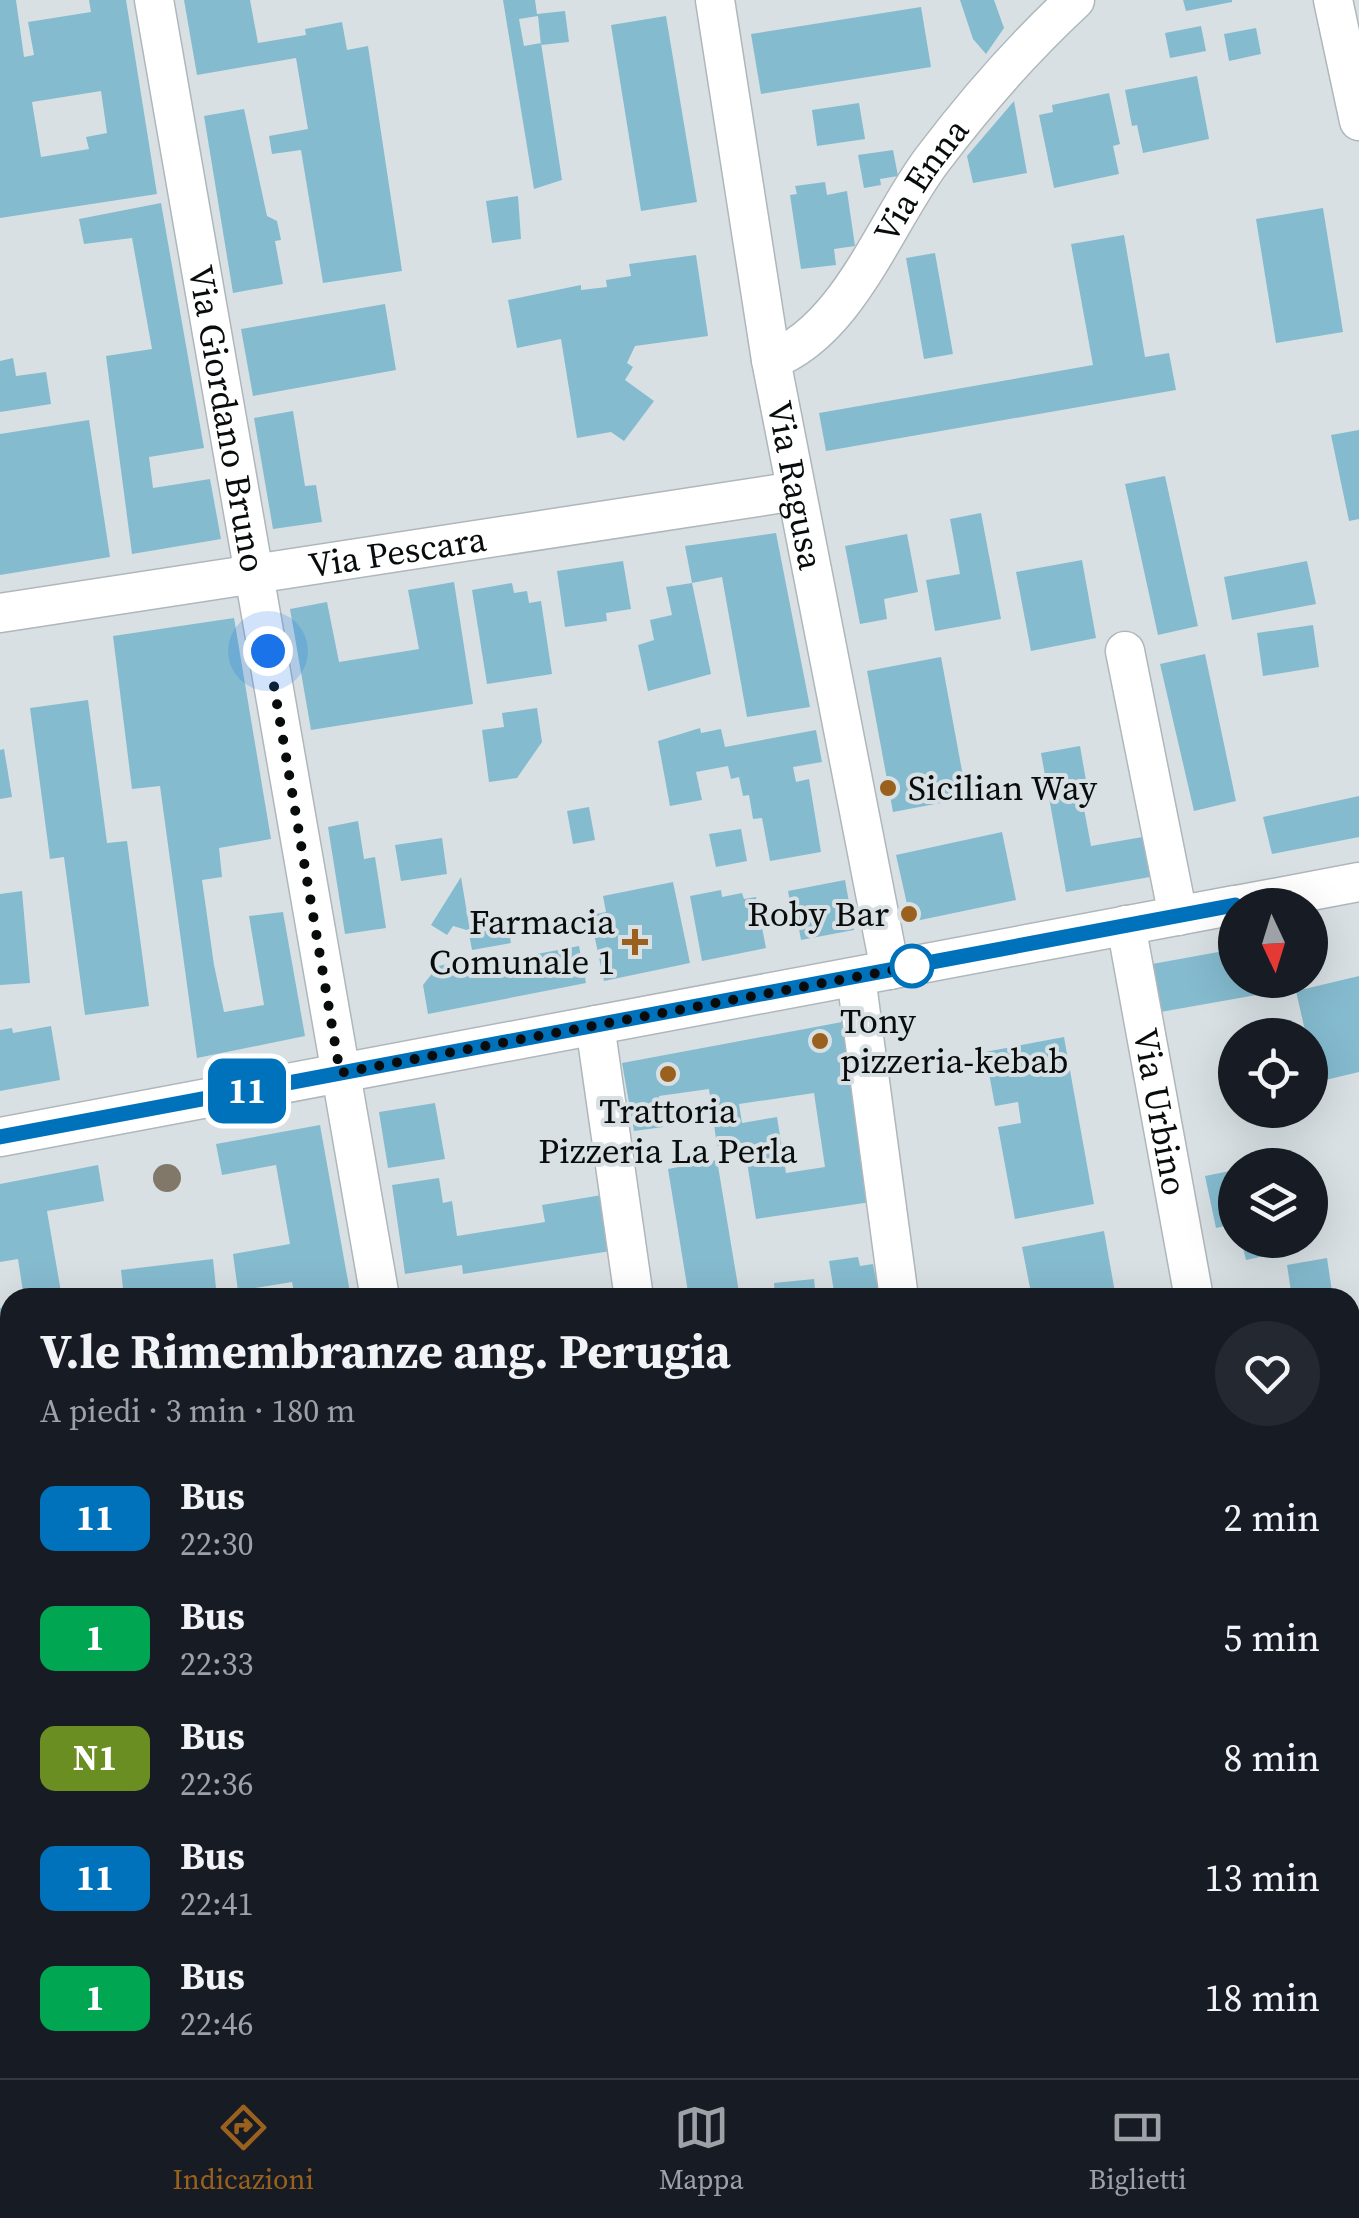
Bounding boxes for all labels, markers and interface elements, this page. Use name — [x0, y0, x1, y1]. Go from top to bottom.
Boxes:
street label: Via Enna — [862, 108, 980, 251]
street label: Via Giordano Bruno — [177, 262, 277, 576]
street label: Via Ragusa — [756, 397, 835, 574]
street label: Via Pescara — [305, 515, 490, 589]
your location — [243, 626, 293, 676]
place label: Sicilian Way — [908, 764, 1097, 812]
marker: Sicilian Way — [877, 777, 899, 799]
north arrow — [1218, 888, 1328, 998]
map controls — [1218, 888, 1328, 1258]
place label: Roby Bar — [747, 890, 889, 938]
place label: Farmacia Comunale 1 — [429, 898, 615, 986]
marker: Roby Bar — [898, 903, 920, 925]
marker: Farmacia Comunale 1 — [624, 931, 646, 953]
unlabelled marker — [891, 945, 933, 987]
place label: Tony pizzeria-kebab — [840, 997, 1068, 1085]
button: locate — [1218, 1018, 1328, 1128]
street label: Via Urbino — [1121, 1025, 1199, 1199]
marker: Tony pizzeria-kebab — [809, 1030, 831, 1052]
line badge: 11 — [202, 1058, 292, 1124]
marker: Trattoria Pizzeria La Perla — [657, 1063, 679, 1085]
text: 11 — [228, 1067, 266, 1115]
place label: Trattoria Pizzeria La Perla — [538, 1087, 798, 1175]
button: layers — [1218, 1148, 1328, 1258]
text: V.le Rimembranze ang. Perugia — [40, 1318, 731, 1384]
button: heart — [1215, 1321, 1320, 1426]
text: A piedi · 3 min · 180 m — [40, 1389, 355, 1433]
text: Bus — [180, 1470, 245, 1522]
text: 2 min — [1224, 1492, 1320, 1544]
text: 11 — [76, 1494, 114, 1542]
text: 22:30 — [180, 1522, 254, 1566]
text: Bus — [180, 1590, 245, 1642]
text: 5 min — [1224, 1612, 1320, 1664]
text: 1 — [86, 1614, 104, 1662]
text: 22:33 — [180, 1642, 254, 1686]
text: Bus — [180, 1710, 245, 1762]
text: 8 min — [1224, 1732, 1320, 1784]
text: N1 — [73, 1734, 117, 1782]
text: 22:36 — [180, 1762, 254, 1806]
text: Bus — [180, 1830, 245, 1882]
text: 13 min — [1205, 1852, 1320, 1904]
text: 11 — [76, 1854, 114, 1902]
text: 22:41 — [180, 1882, 254, 1926]
text: Bus — [180, 1950, 245, 2002]
text: 18 min — [1205, 1972, 1320, 2024]
text: 1 — [86, 1974, 104, 2022]
text: 22:46 — [180, 2002, 254, 2046]
tab: Indicazioni — [172, 2100, 314, 2198]
tab: Mappa — [659, 2100, 744, 2198]
tab: Biglietti — [1089, 2100, 1187, 2198]

